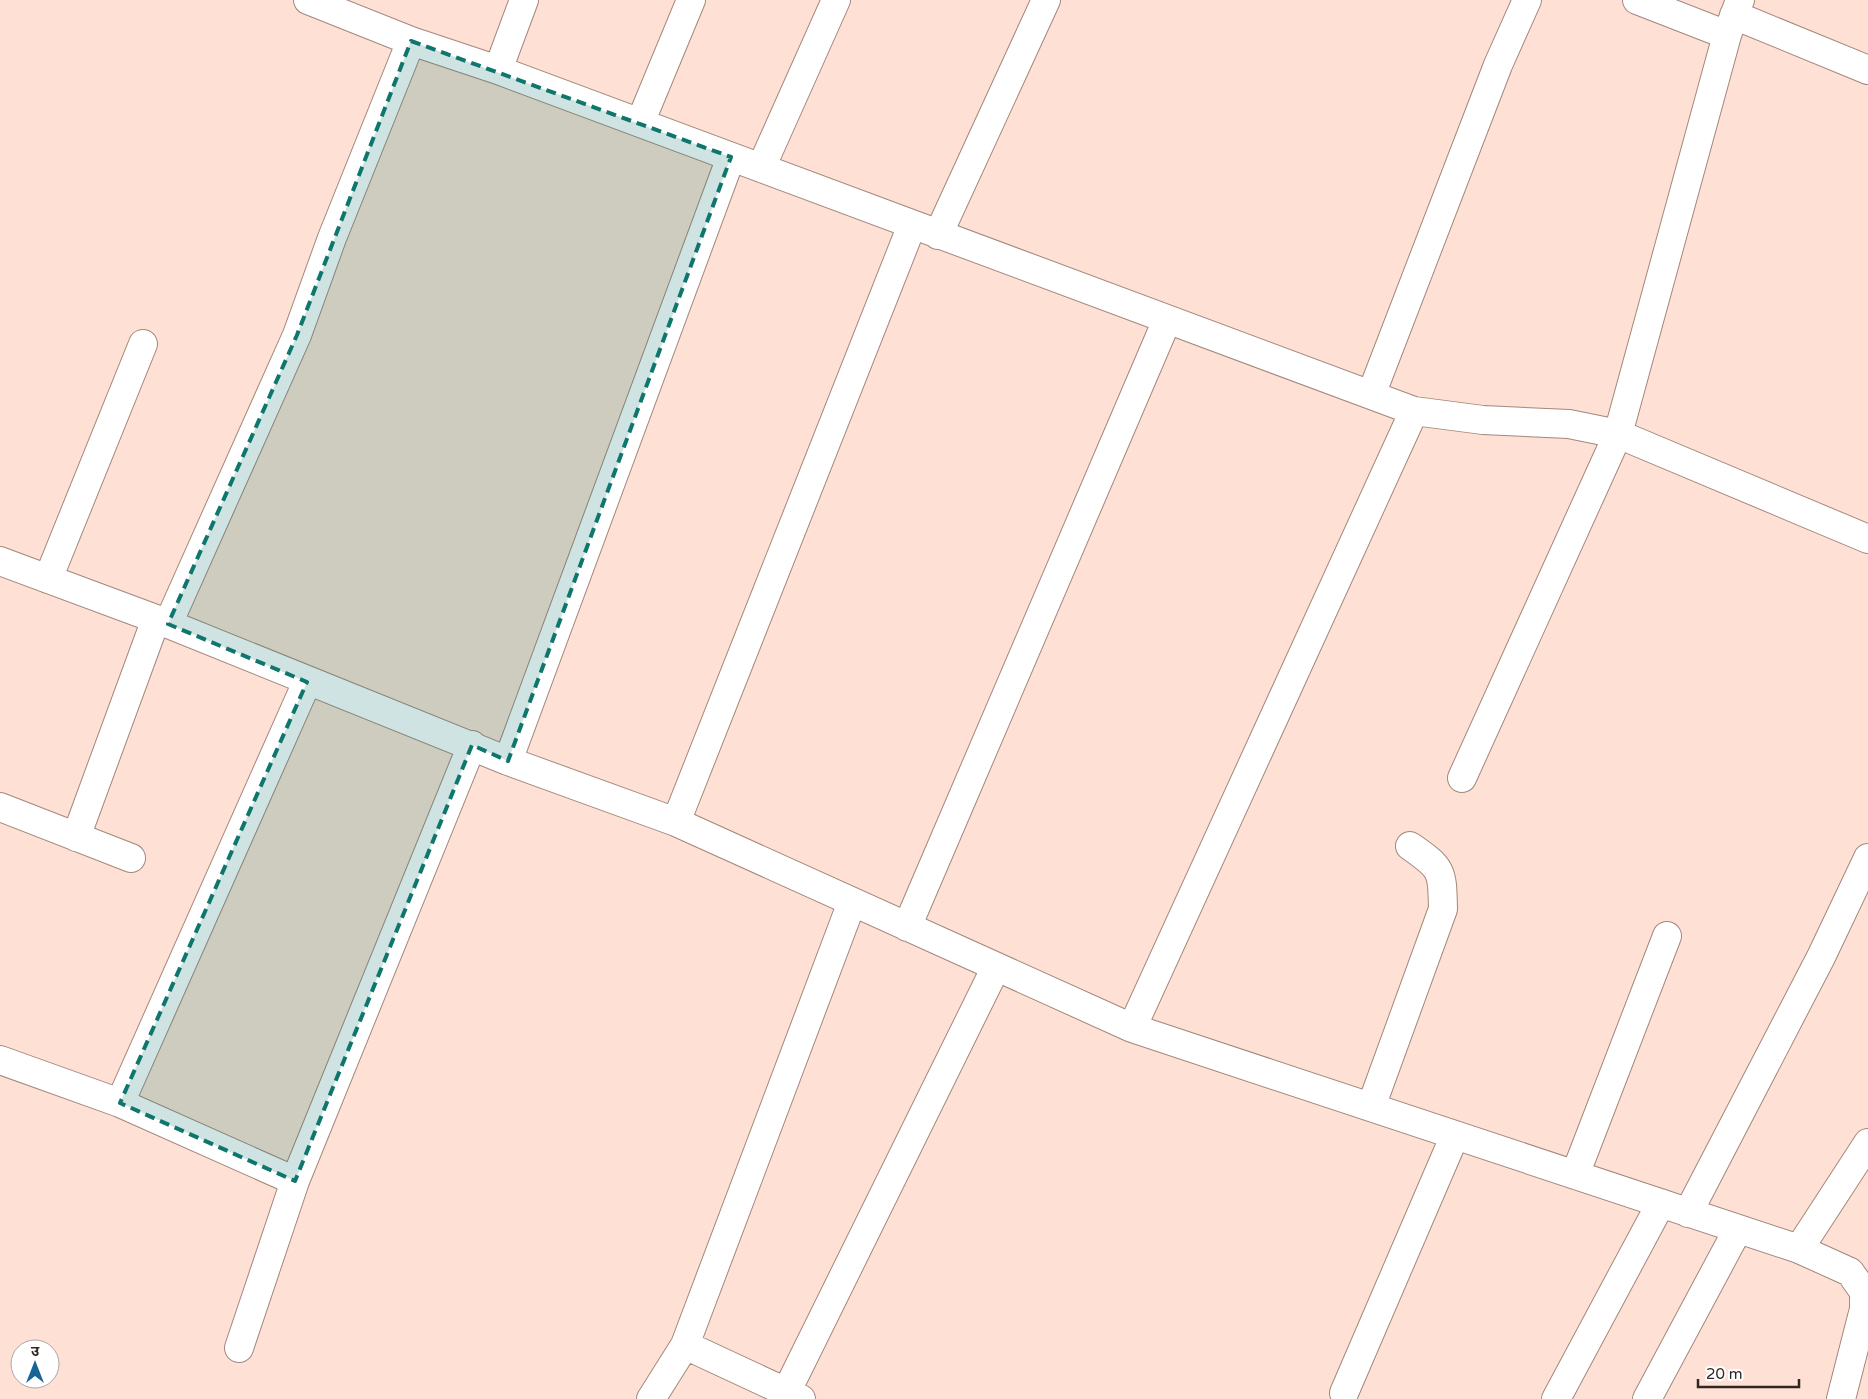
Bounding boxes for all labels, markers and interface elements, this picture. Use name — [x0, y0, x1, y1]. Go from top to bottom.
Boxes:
north arrow — [10, 1339, 60, 1389]
text: उ — [31, 1343, 40, 1360]
scale bar — [1698, 1356, 1799, 1388]
text: 20 m — [1706, 1365, 1743, 1383]

